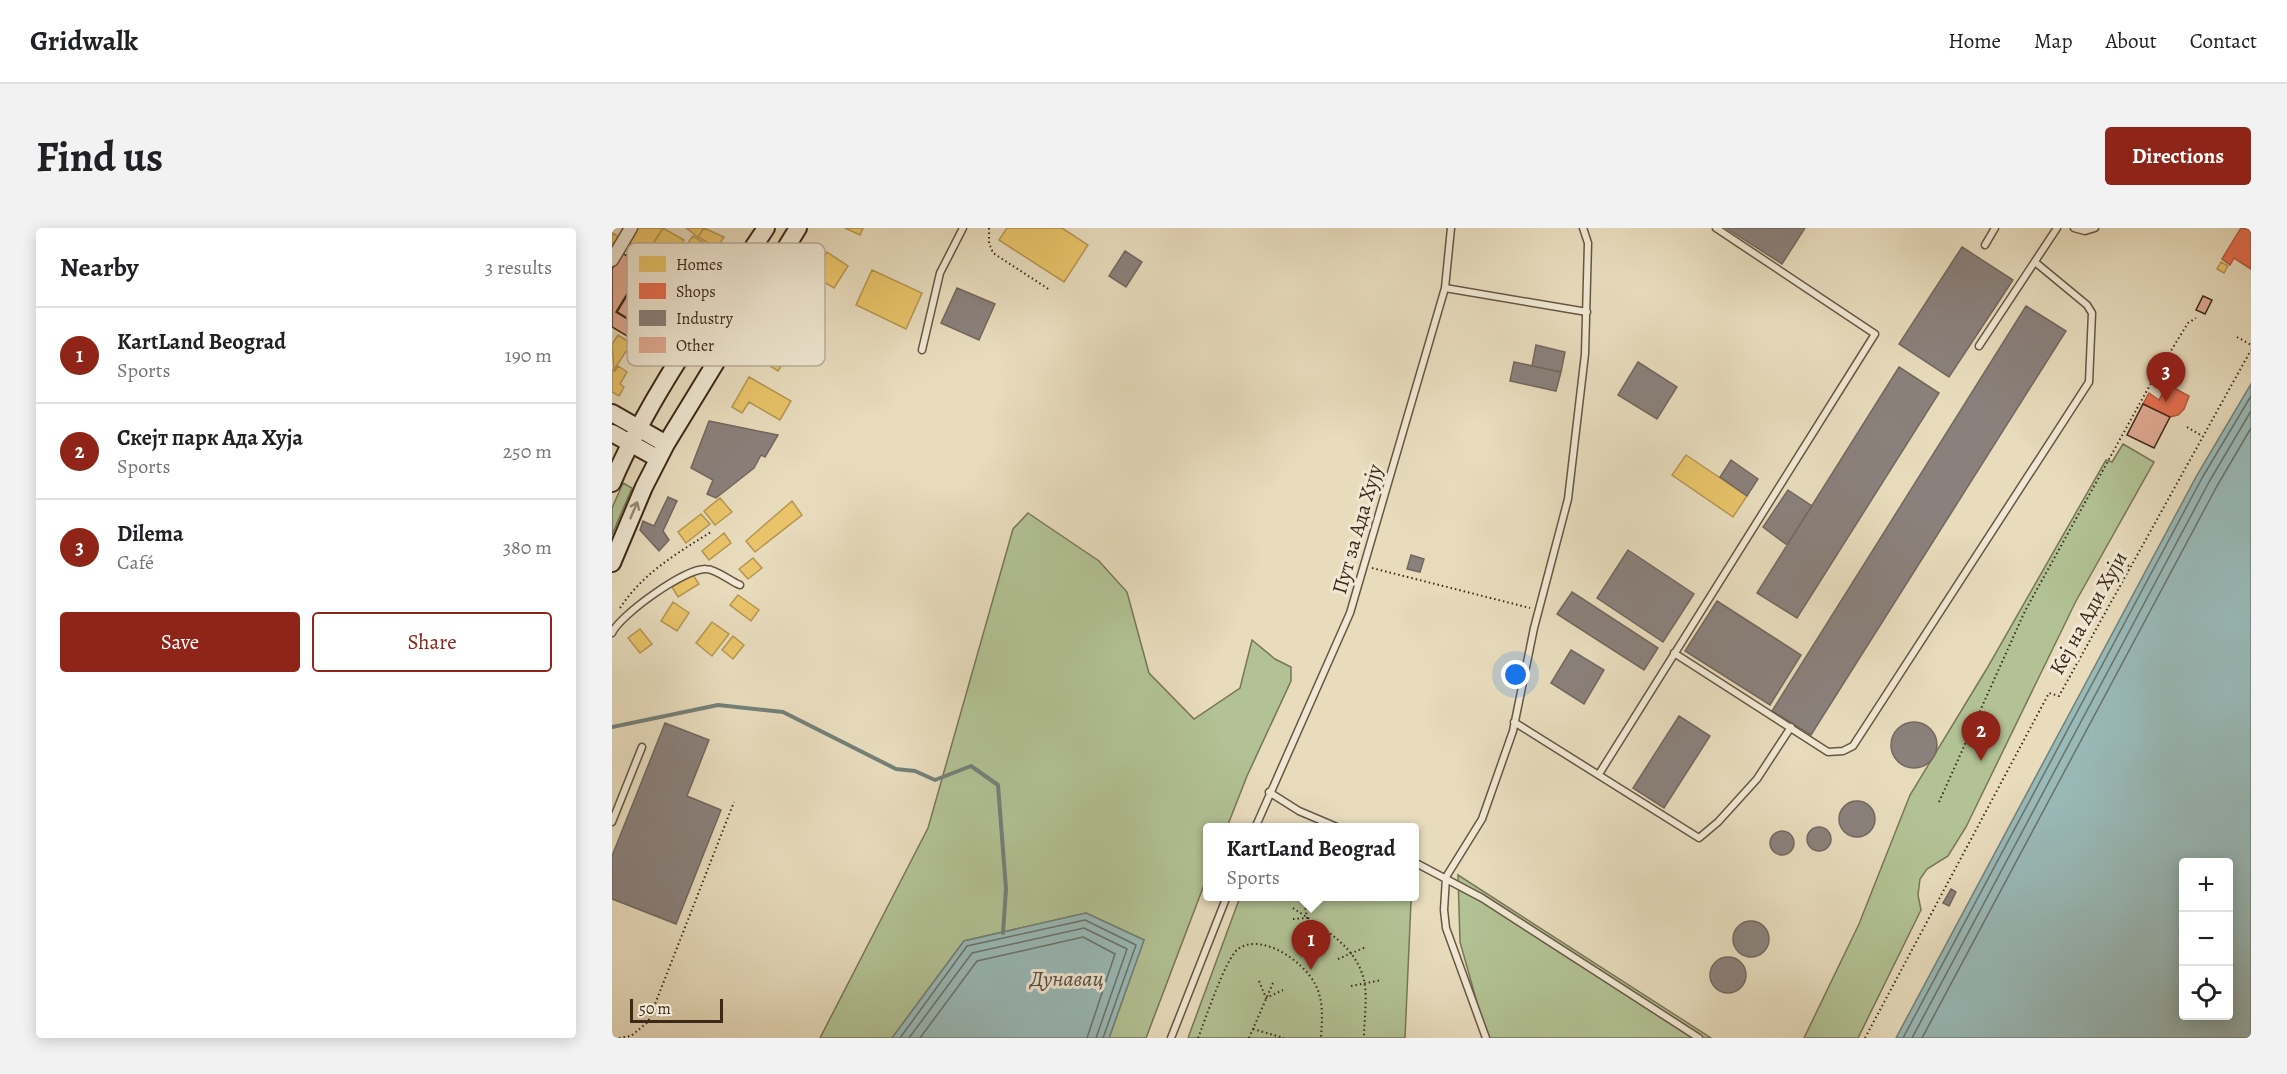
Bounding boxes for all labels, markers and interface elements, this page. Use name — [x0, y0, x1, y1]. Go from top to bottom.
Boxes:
text: Gridwalk — [30, 22, 138, 60]
text: Home — [1948, 27, 2001, 55]
text: Map — [2034, 27, 2072, 55]
text: About — [2105, 27, 2157, 55]
text: Contact — [2190, 27, 2257, 55]
button: Directions — [2105, 127, 2251, 185]
text: Find us — [36, 128, 163, 185]
legend — [627, 243, 825, 366]
text: Nearby — [60, 250, 139, 285]
text: 3 results — [485, 254, 552, 281]
text: Homes — [676, 254, 723, 276]
text: Shops — [676, 281, 716, 303]
text: Industry — [676, 308, 734, 330]
text: KartLand Beograd — [117, 327, 286, 357]
text: Other — [676, 335, 714, 357]
text: 1 — [76, 342, 83, 369]
text: 190 m — [505, 342, 552, 369]
pin: 3 — [2146, 352, 2186, 402]
text: Sports — [117, 357, 170, 384]
text: Скејт парк Ада Хуја — [117, 423, 303, 453]
text: 2 — [75, 438, 84, 465]
text: 250 m — [503, 438, 552, 465]
text: Sports — [117, 453, 170, 480]
street label: Пут за Ада Хују — [1325, 460, 1389, 597]
one-way arrow — [629, 502, 640, 520]
text: Dilema — [117, 519, 184, 549]
text: 3 — [75, 534, 84, 561]
text: 380 m — [503, 534, 552, 561]
street label: Кеј на Ади Хуји — [2043, 546, 2133, 680]
text: Café — [117, 549, 154, 576]
button: Save — [60, 612, 300, 672]
button: Share — [312, 612, 552, 672]
your location — [1501, 660, 1530, 689]
pin: 2 — [1962, 712, 2000, 761]
popup — [1203, 823, 1419, 901]
text: KartLand Beograd — [1226, 834, 1396, 864]
map controls — [2179, 858, 2233, 1020]
button: + — [2179, 858, 2233, 912]
text: Sports — [1226, 864, 1280, 891]
button: − — [2179, 912, 2233, 966]
pin: 1 — [1292, 920, 1330, 970]
water label: Дунавац — [1028, 964, 1104, 994]
button: locate — [2179, 966, 2233, 1020]
scale bar — [630, 996, 723, 1024]
text: 50 m — [639, 998, 671, 1020]

